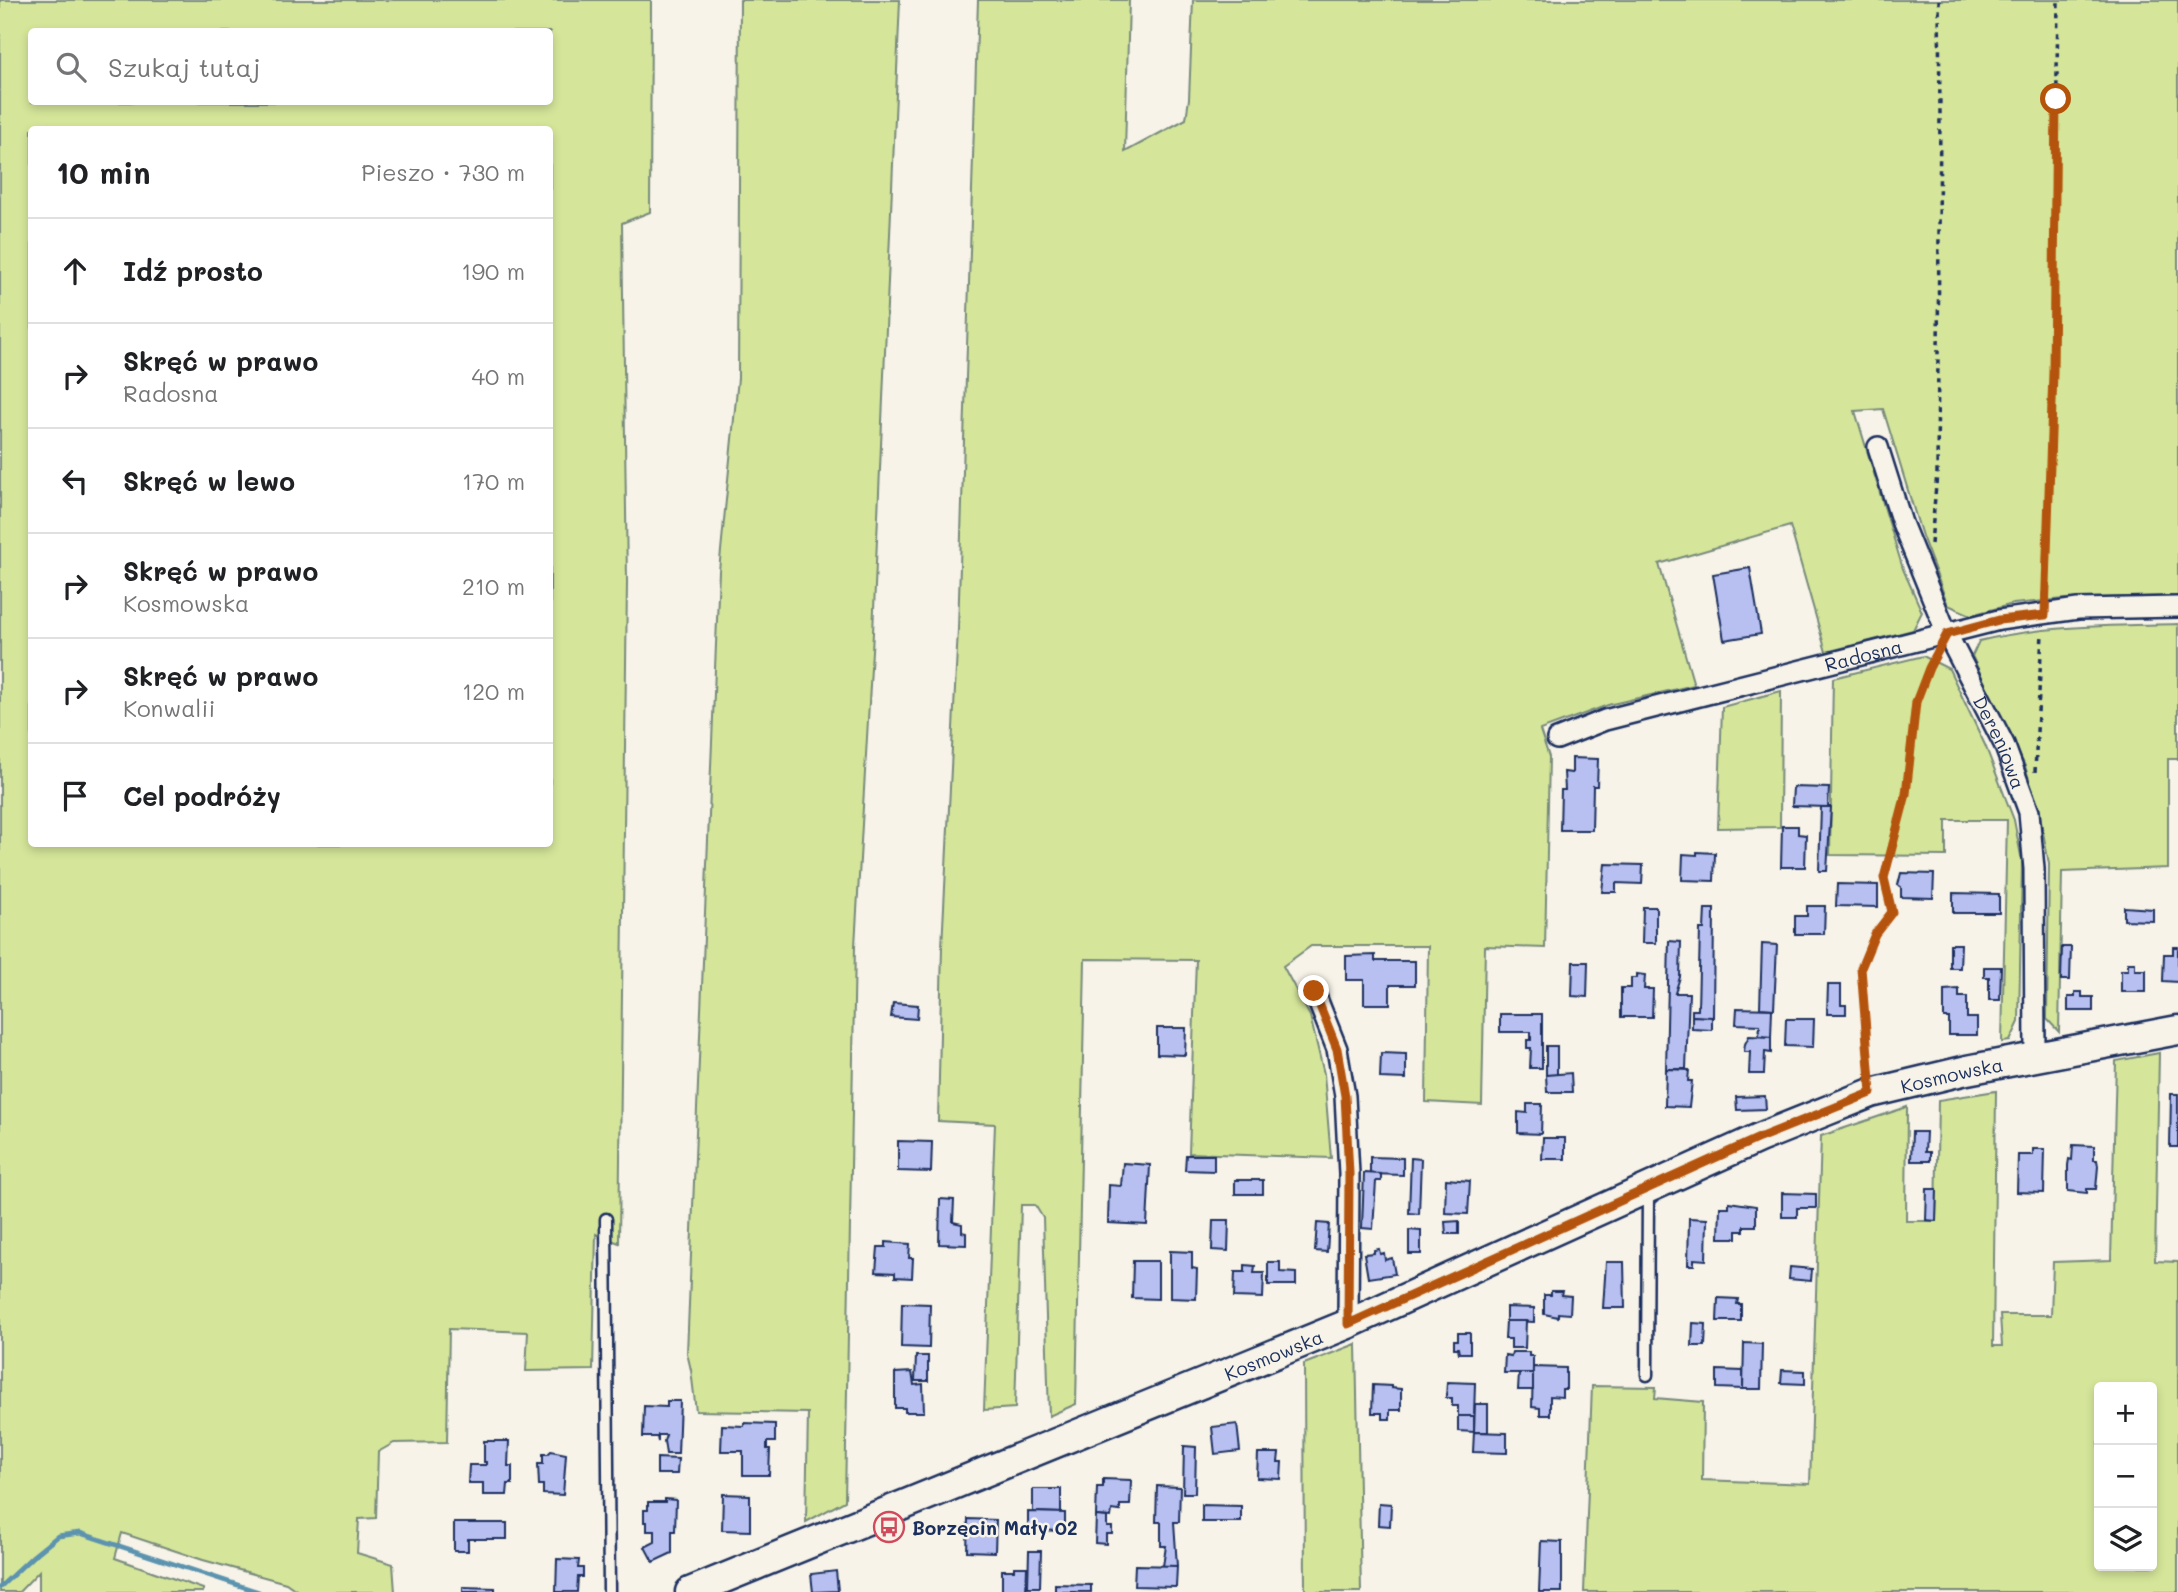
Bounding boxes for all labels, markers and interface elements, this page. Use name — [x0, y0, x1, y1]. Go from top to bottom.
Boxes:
search box — [28, 28, 553, 105]
icon: search — [52, 48, 90, 86]
text: Szukaj tutaj — [108, 50, 260, 84]
route start — [2040, 83, 2071, 114]
text: 10 min — [56, 152, 151, 192]
text: Pieszo · 730 m — [361, 157, 525, 187]
icon: ahead — [56, 252, 94, 290]
text: Idź prosto — [123, 254, 263, 288]
text: 190 m — [461, 256, 525, 286]
text: Skręć w prawo — [123, 344, 318, 378]
icon: right — [56, 357, 94, 395]
text: 40 m — [472, 361, 525, 391]
text: Radosna — [123, 378, 219, 408]
icon: left — [56, 462, 94, 500]
text: Skręć w lewo — [123, 464, 295, 498]
text: 170 m — [462, 466, 525, 496]
text: Skręć w prawo — [123, 554, 318, 588]
icon: right — [56, 567, 94, 605]
text: 210 m — [462, 571, 525, 601]
text: Kosmowska — [123, 588, 249, 618]
street label: Radosna — [1822, 633, 1905, 676]
text: Skręć w prawo — [123, 659, 318, 693]
icon: right — [56, 672, 94, 710]
text: 120 m — [462, 676, 525, 706]
street label: Dereniowa — [1968, 691, 2032, 792]
text: Konwalii — [123, 693, 215, 723]
icon: arrive — [56, 777, 94, 815]
text: Cel podróży — [123, 779, 281, 813]
route end — [1298, 975, 1329, 1006]
street label: Kosmowska — [1898, 1051, 2005, 1098]
street label: Kosmowska — [1220, 1323, 1327, 1386]
map controls — [2094, 1382, 2157, 1571]
button: + — [2094, 1382, 2157, 1445]
button: − — [2094, 1445, 2157, 1508]
button: layers — [2094, 1508, 2157, 1571]
bus stop icon: Borzęcin Mały 02 — [872, 1510, 906, 1544]
place label: Borzęcin Mały 02 — [912, 1515, 1078, 1540]

